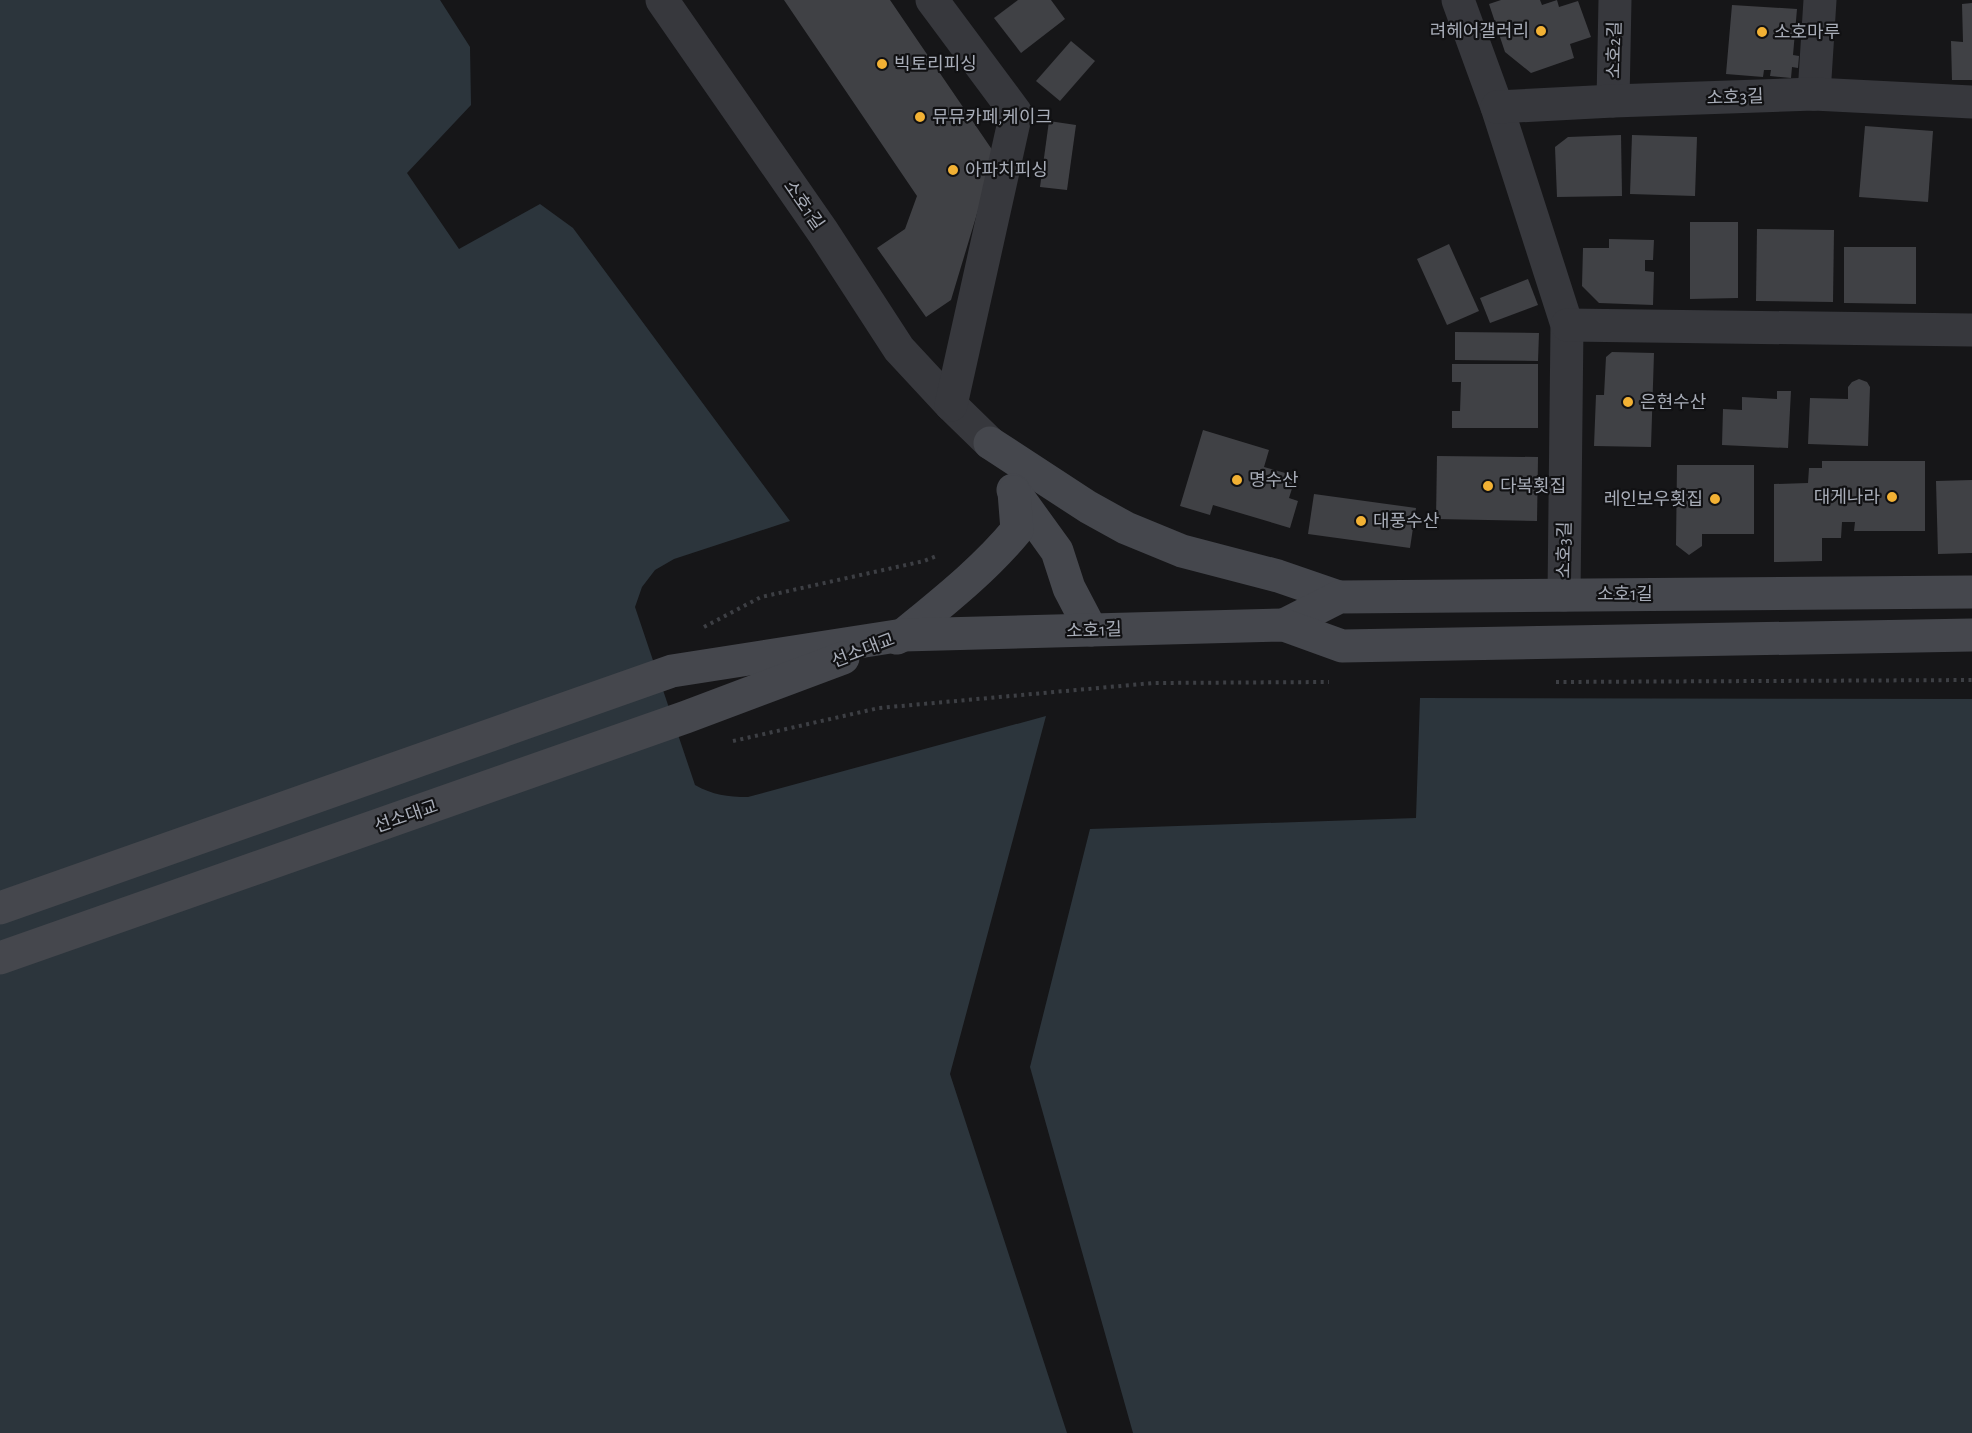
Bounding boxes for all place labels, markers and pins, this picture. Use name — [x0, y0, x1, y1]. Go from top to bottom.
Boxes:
place label: 려헤어갤러리 — [1430, 21, 1529, 41]
place label: 소호마루 — [1774, 23, 1840, 42]
marker: 려헤어갤러리 — [1534, 24, 1548, 38]
marker: 소호마루 — [1755, 25, 1769, 39]
place label: 빅토리피싱 — [894, 54, 977, 74]
marker: 빅토리피싱 — [875, 57, 889, 71]
place label: 뮤뮤카페,케이크 — [932, 107, 1052, 127]
marker: 뮤뮤카페,케이크 — [913, 110, 927, 124]
place label: 아파치피싱 — [965, 160, 1048, 180]
marker: 아파치피싱 — [946, 163, 960, 177]
place label: 은현수산 — [1640, 393, 1706, 412]
marker: 은현수산 — [1621, 395, 1635, 409]
place label: 명수산 — [1249, 471, 1299, 490]
marker: 명수산 — [1230, 473, 1244, 487]
place label: 다복횟집 — [1500, 476, 1566, 496]
marker: 다복횟집 — [1481, 479, 1495, 493]
place label: 대게나라 — [1814, 487, 1880, 507]
place label: 레인보우횟집 — [1604, 489, 1703, 509]
marker: 대게나라 — [1885, 490, 1899, 504]
marker: 레인보우횟집 — [1708, 492, 1722, 506]
place label: 대풍수산 — [1373, 512, 1439, 531]
marker: 대풍수산 — [1354, 514, 1368, 528]

